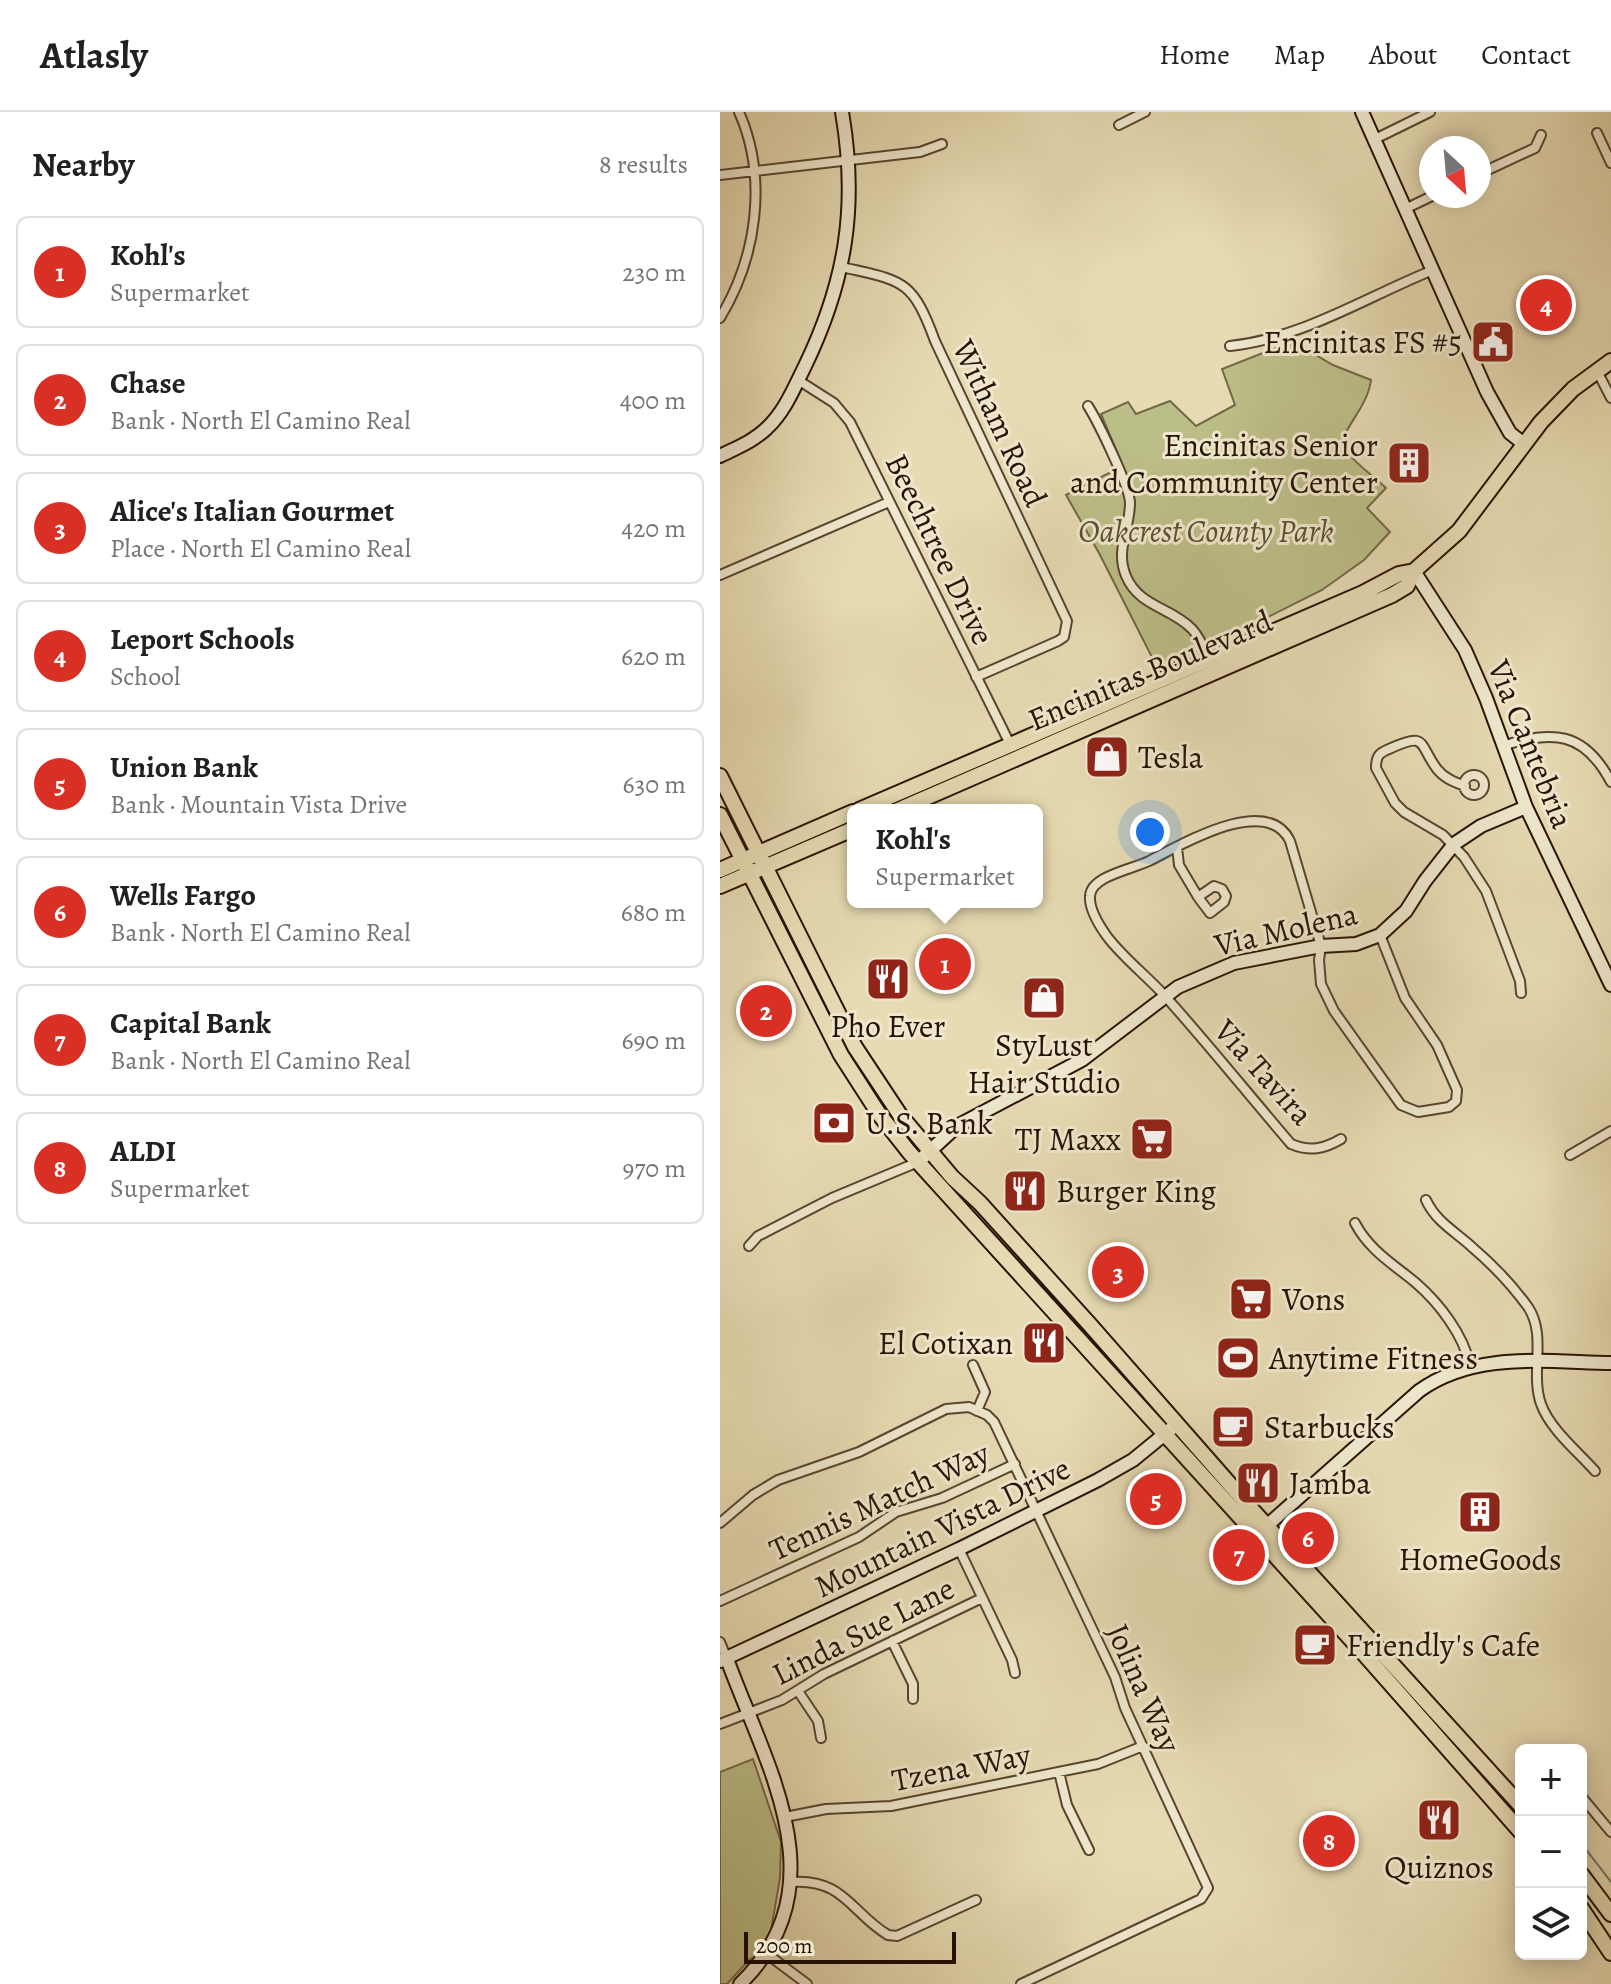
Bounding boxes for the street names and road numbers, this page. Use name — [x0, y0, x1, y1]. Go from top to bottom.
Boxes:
street label: Witham Road — [942, 331, 1058, 514]
street label: Beechtree Drive — [875, 446, 1005, 652]
street label: Encinitas Boulevard — [1021, 598, 1280, 741]
street label: Via Cantebria — [1477, 652, 1585, 835]
street label: Via Molena — [1209, 891, 1362, 967]
street label: Via Tavira — [1204, 1009, 1323, 1135]
street label: Tennis Match Way — [762, 1430, 997, 1571]
street label: Mountain Vista Drive — [807, 1446, 1077, 1608]
street label: Linda Sue Lane — [764, 1566, 962, 1696]
street label: Jolina Way — [1096, 1617, 1192, 1760]
street label: Tzena Way — [888, 1732, 1035, 1802]

